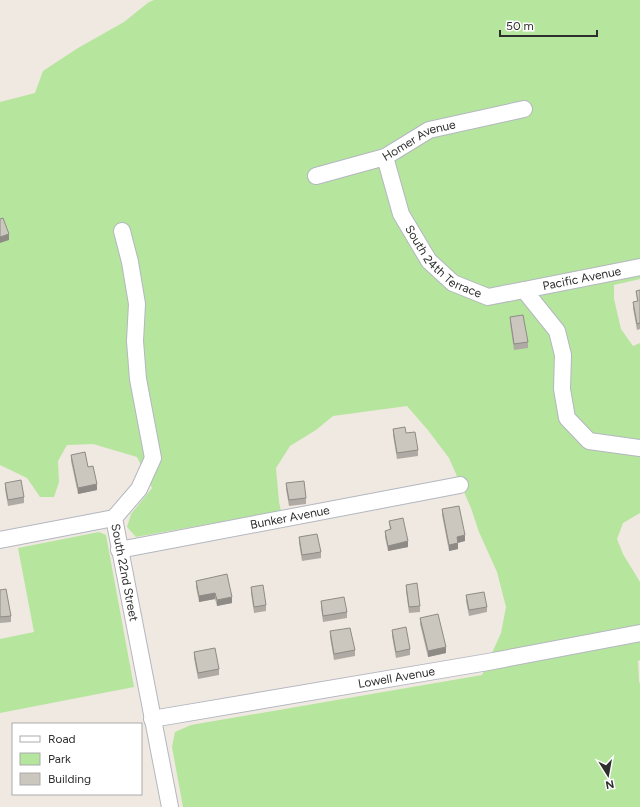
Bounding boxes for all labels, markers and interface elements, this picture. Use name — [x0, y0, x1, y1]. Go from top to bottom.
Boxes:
scale bar — [500, 12, 597, 38]
text: 50 m — [506, 19, 534, 33]
street label: Homer Avenue — [380, 117, 457, 164]
street label: South 24th Terrace — [402, 223, 484, 301]
street label: Pacific Avenue — [541, 264, 623, 293]
street label: Bunker Avenue — [249, 503, 331, 532]
street label: South 22nd Street — [108, 523, 141, 623]
street label: Lowell Avenue — [357, 664, 436, 691]
legend — [12, 723, 142, 795]
text: Road — [48, 732, 76, 746]
text: Park — [48, 752, 71, 766]
north arrow — [588, 755, 628, 795]
text: Building — [48, 772, 91, 786]
text: N — [604, 777, 615, 792]

